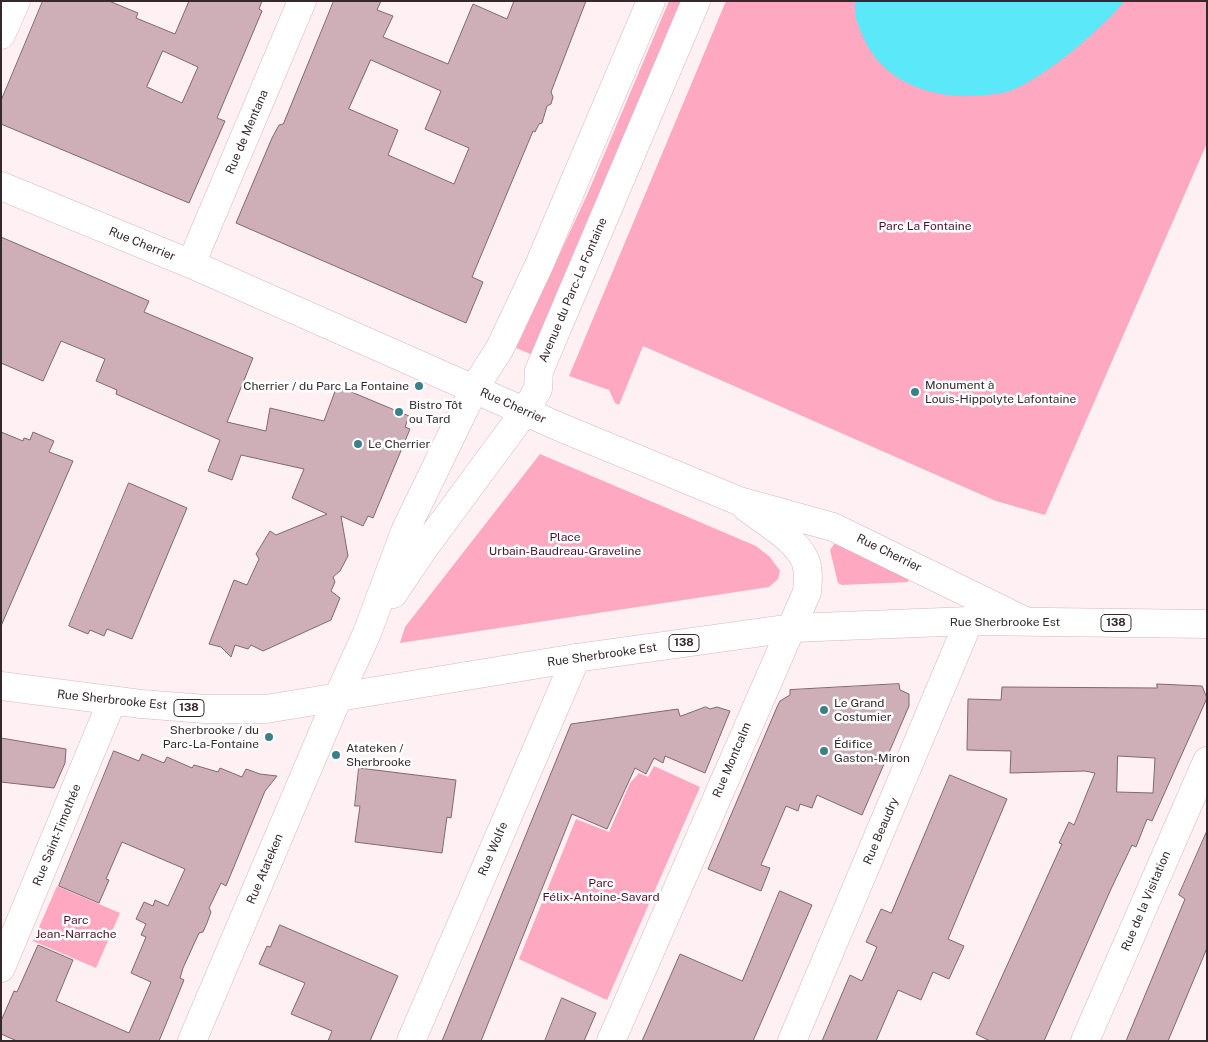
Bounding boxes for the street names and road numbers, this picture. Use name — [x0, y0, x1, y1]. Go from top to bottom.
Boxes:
street label: Rue de Mentana — [223, 88, 271, 176]
street label: Avenue du Parc-La Fontaine — [536, 215, 610, 365]
street label: Rue Cherrier — [107, 224, 177, 264]
street label: Rue Cherrier — [478, 385, 548, 427]
street label: Rue Cherrier — [854, 531, 924, 575]
road number: 138 — [1101, 614, 1131, 632]
street label: Rue Sherbrooke Est — [950, 615, 1060, 629]
road number: 138 — [669, 634, 699, 651]
street label: Rue Sherbrooke Est — [546, 640, 658, 670]
street label: Rue Sherbrooke Est — [56, 687, 168, 713]
road number: 138 — [174, 700, 204, 716]
street label: Rue Montcalm — [710, 720, 754, 800]
street label: Rue Saint-Timothée — [30, 782, 84, 888]
street label: Rue Beaudry — [860, 795, 902, 867]
street label: Rue Wolfe — [475, 820, 511, 878]
street label: Rue Atateken — [244, 832, 286, 906]
street label: Rue de la Visitation — [1118, 849, 1174, 953]

